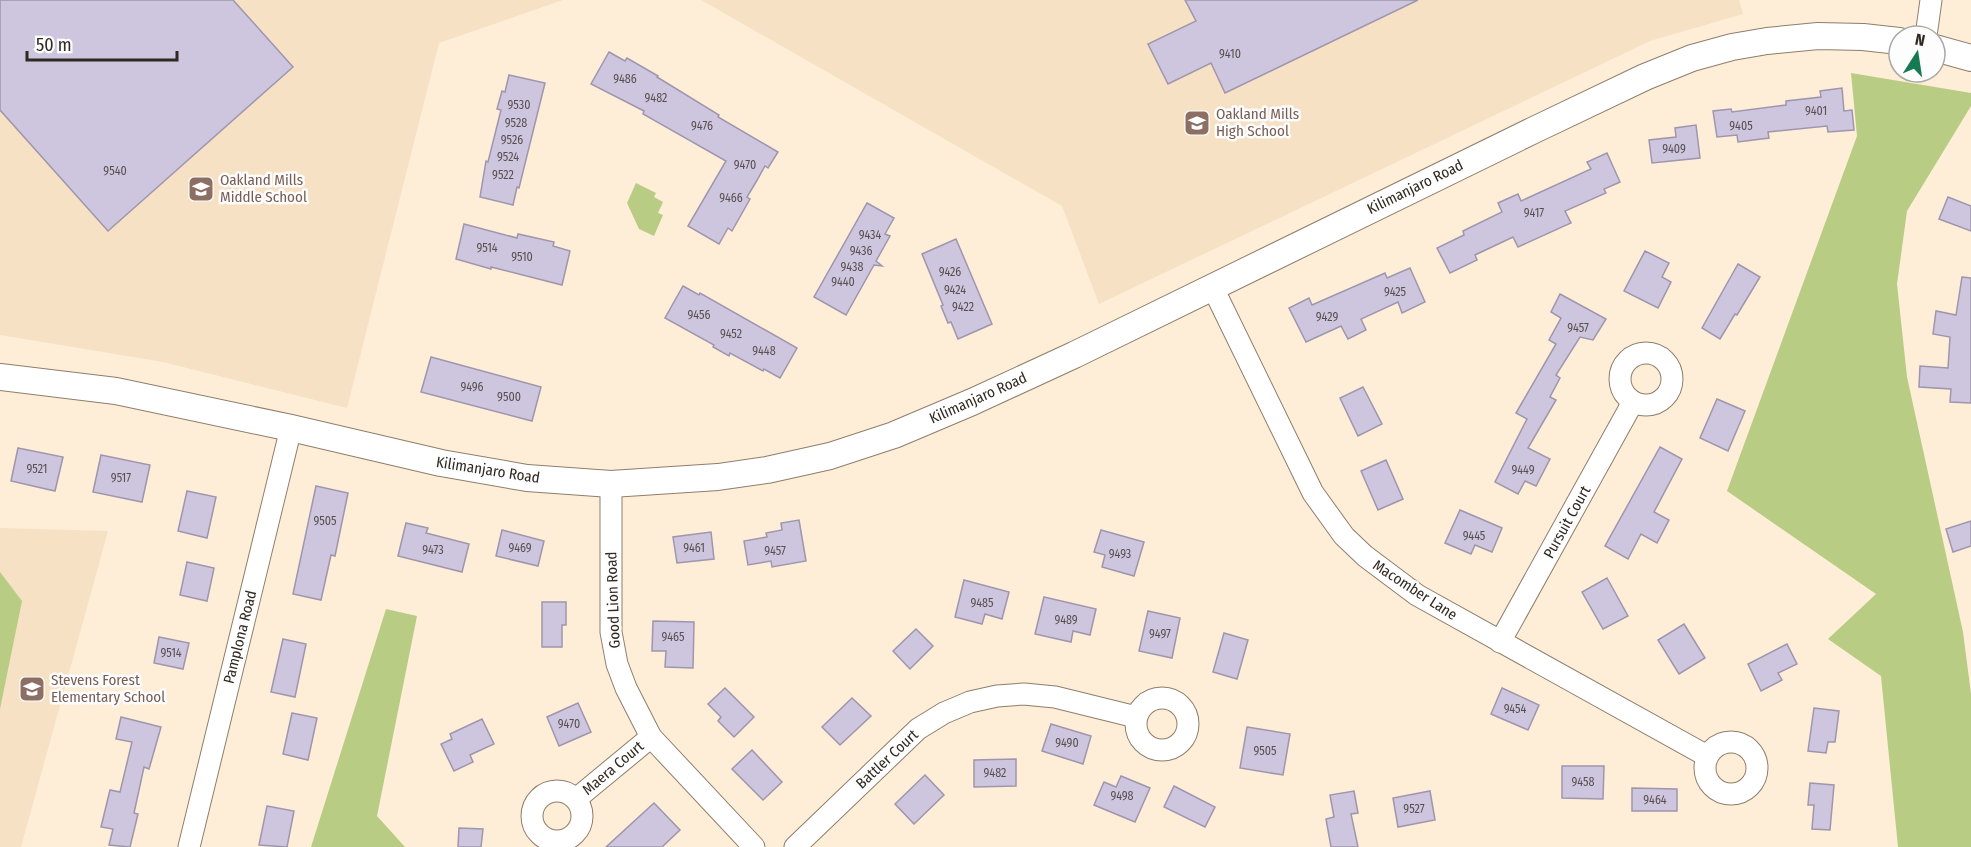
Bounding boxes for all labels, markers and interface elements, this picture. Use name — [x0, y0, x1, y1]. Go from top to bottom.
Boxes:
scale bar — [27, 24, 177, 62]
north arrow — [1887, 24, 1947, 84]
text: N — [1913, 30, 1927, 50]
text: 50 m — [36, 34, 72, 56]
house number: 9410 — [1219, 47, 1241, 61]
house number: 9486 — [613, 72, 637, 86]
house number: 9482 — [645, 91, 667, 105]
house number: 9530 — [508, 98, 530, 112]
house number: 9401 — [1805, 104, 1827, 118]
place label: Oakland Mills High School — [1216, 105, 1299, 140]
school or university icon: Oakland Mills High School — [1182, 108, 1212, 138]
house number: 9528 — [505, 116, 527, 130]
house number: 9476 — [691, 119, 713, 133]
house number: 9405 — [1729, 119, 1753, 133]
house number: 9526 — [501, 133, 523, 147]
house number: 9409 — [1662, 142, 1686, 156]
house number: 9524 — [497, 150, 519, 164]
street label: Kilimanjaro Road — [1364, 156, 1466, 218]
house number: 9470 — [734, 158, 756, 172]
house number: 9540 — [103, 164, 127, 178]
house number: 9522 — [492, 168, 514, 182]
place label: Oakland Mills Middle School — [220, 171, 307, 206]
school or university icon: Oakland Mills Middle School — [186, 174, 216, 204]
house number: 9466 — [719, 191, 743, 205]
house number: 9417 — [1524, 206, 1544, 220]
house number: 9434 — [859, 228, 881, 242]
house number: 9514 — [476, 241, 498, 255]
house number: 9436 — [850, 244, 872, 258]
house number: 9510 — [511, 250, 533, 264]
house number: 9438 — [841, 260, 863, 274]
house number: 9426 — [939, 265, 961, 279]
house number: 9440 — [831, 275, 855, 289]
house number: 9424 — [944, 283, 966, 297]
house number: 9425 — [1384, 285, 1407, 299]
house number: 9422 — [952, 300, 974, 314]
house number: 9456 — [688, 308, 710, 322]
house number: 9429 — [1316, 310, 1338, 324]
house number: 9457 — [1567, 321, 1589, 335]
house number: 9452 — [720, 327, 742, 341]
house number: 9448 — [752, 344, 776, 358]
street label: Kilimanjaro Road — [927, 368, 1029, 428]
house number: 9496 — [460, 380, 484, 394]
house number: 9500 — [497, 390, 521, 404]
street label: Kilimanjaro Road — [435, 453, 541, 487]
house number: 9521 — [27, 462, 47, 476]
house number: 9449 — [1512, 463, 1535, 477]
house number: 9517 — [111, 471, 131, 485]
street label: Pursuit Court — [1540, 483, 1594, 561]
house number: 9505 — [313, 514, 337, 528]
house number: 9445 — [1463, 529, 1486, 543]
house number: 9469 — [508, 541, 532, 555]
house number: 9461 — [683, 541, 705, 555]
house number: 9473 — [422, 543, 444, 557]
house number: 9457 — [764, 544, 786, 558]
house number: 9493 — [1109, 547, 1131, 561]
street label: Good Lion Road — [602, 551, 624, 649]
street label: Macomber Lane — [1369, 556, 1461, 624]
street label: Pamplona Road — [220, 588, 260, 686]
house number: 9485 — [970, 596, 994, 610]
house number: 9489 — [1054, 613, 1078, 627]
house number: 9497 — [1149, 627, 1171, 641]
house number: 9465 — [662, 630, 685, 644]
house number: 9514 — [160, 646, 182, 660]
place label: Stevens Forest Elementary School — [51, 671, 165, 706]
school or university icon: Stevens Forest Elementary School — [17, 674, 47, 704]
house number: 9454 — [1504, 702, 1527, 716]
house number: 9470 — [558, 717, 580, 731]
street label: Battler Court — [852, 726, 922, 792]
house number: 9490 — [1055, 736, 1079, 750]
street label: Maera Court — [579, 737, 647, 799]
house number: 9505 — [1253, 744, 1277, 758]
house number: 9482 — [984, 766, 1006, 780]
house number: 9458 — [1572, 775, 1594, 789]
house number: 9498 — [1110, 789, 1134, 803]
house number: 9464 — [1643, 793, 1667, 807]
house number: 9527 — [1403, 802, 1425, 816]

